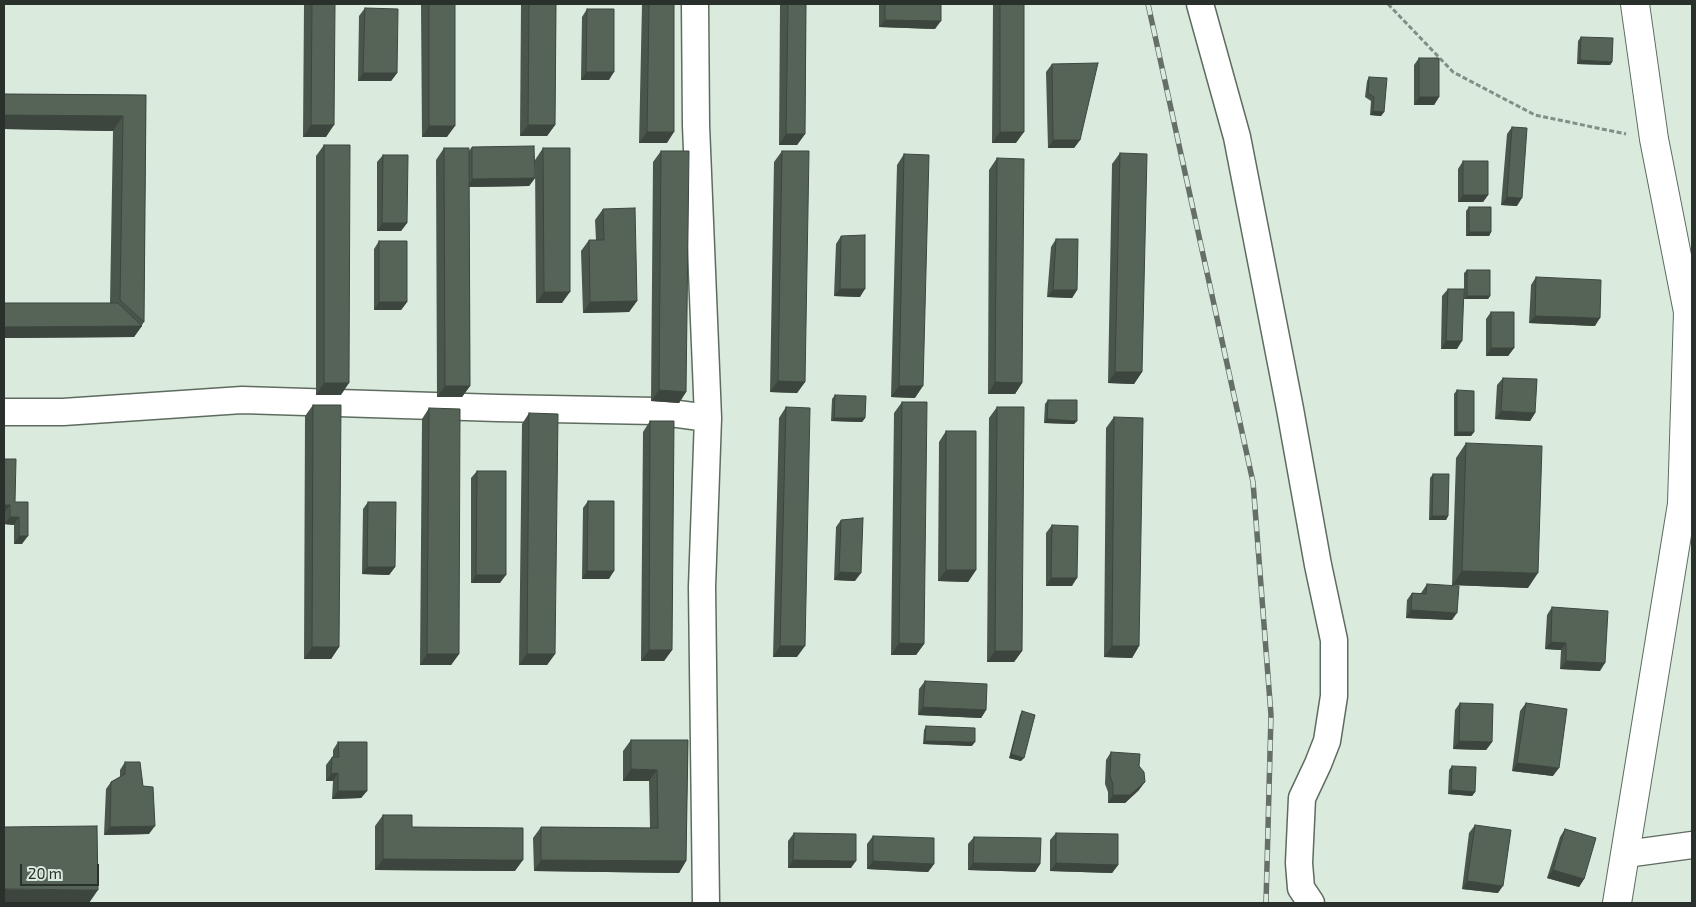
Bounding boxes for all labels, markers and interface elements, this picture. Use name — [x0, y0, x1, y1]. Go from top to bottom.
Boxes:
scale bar — [22, 854, 101, 886]
text: 20 m — [28, 864, 62, 882]

